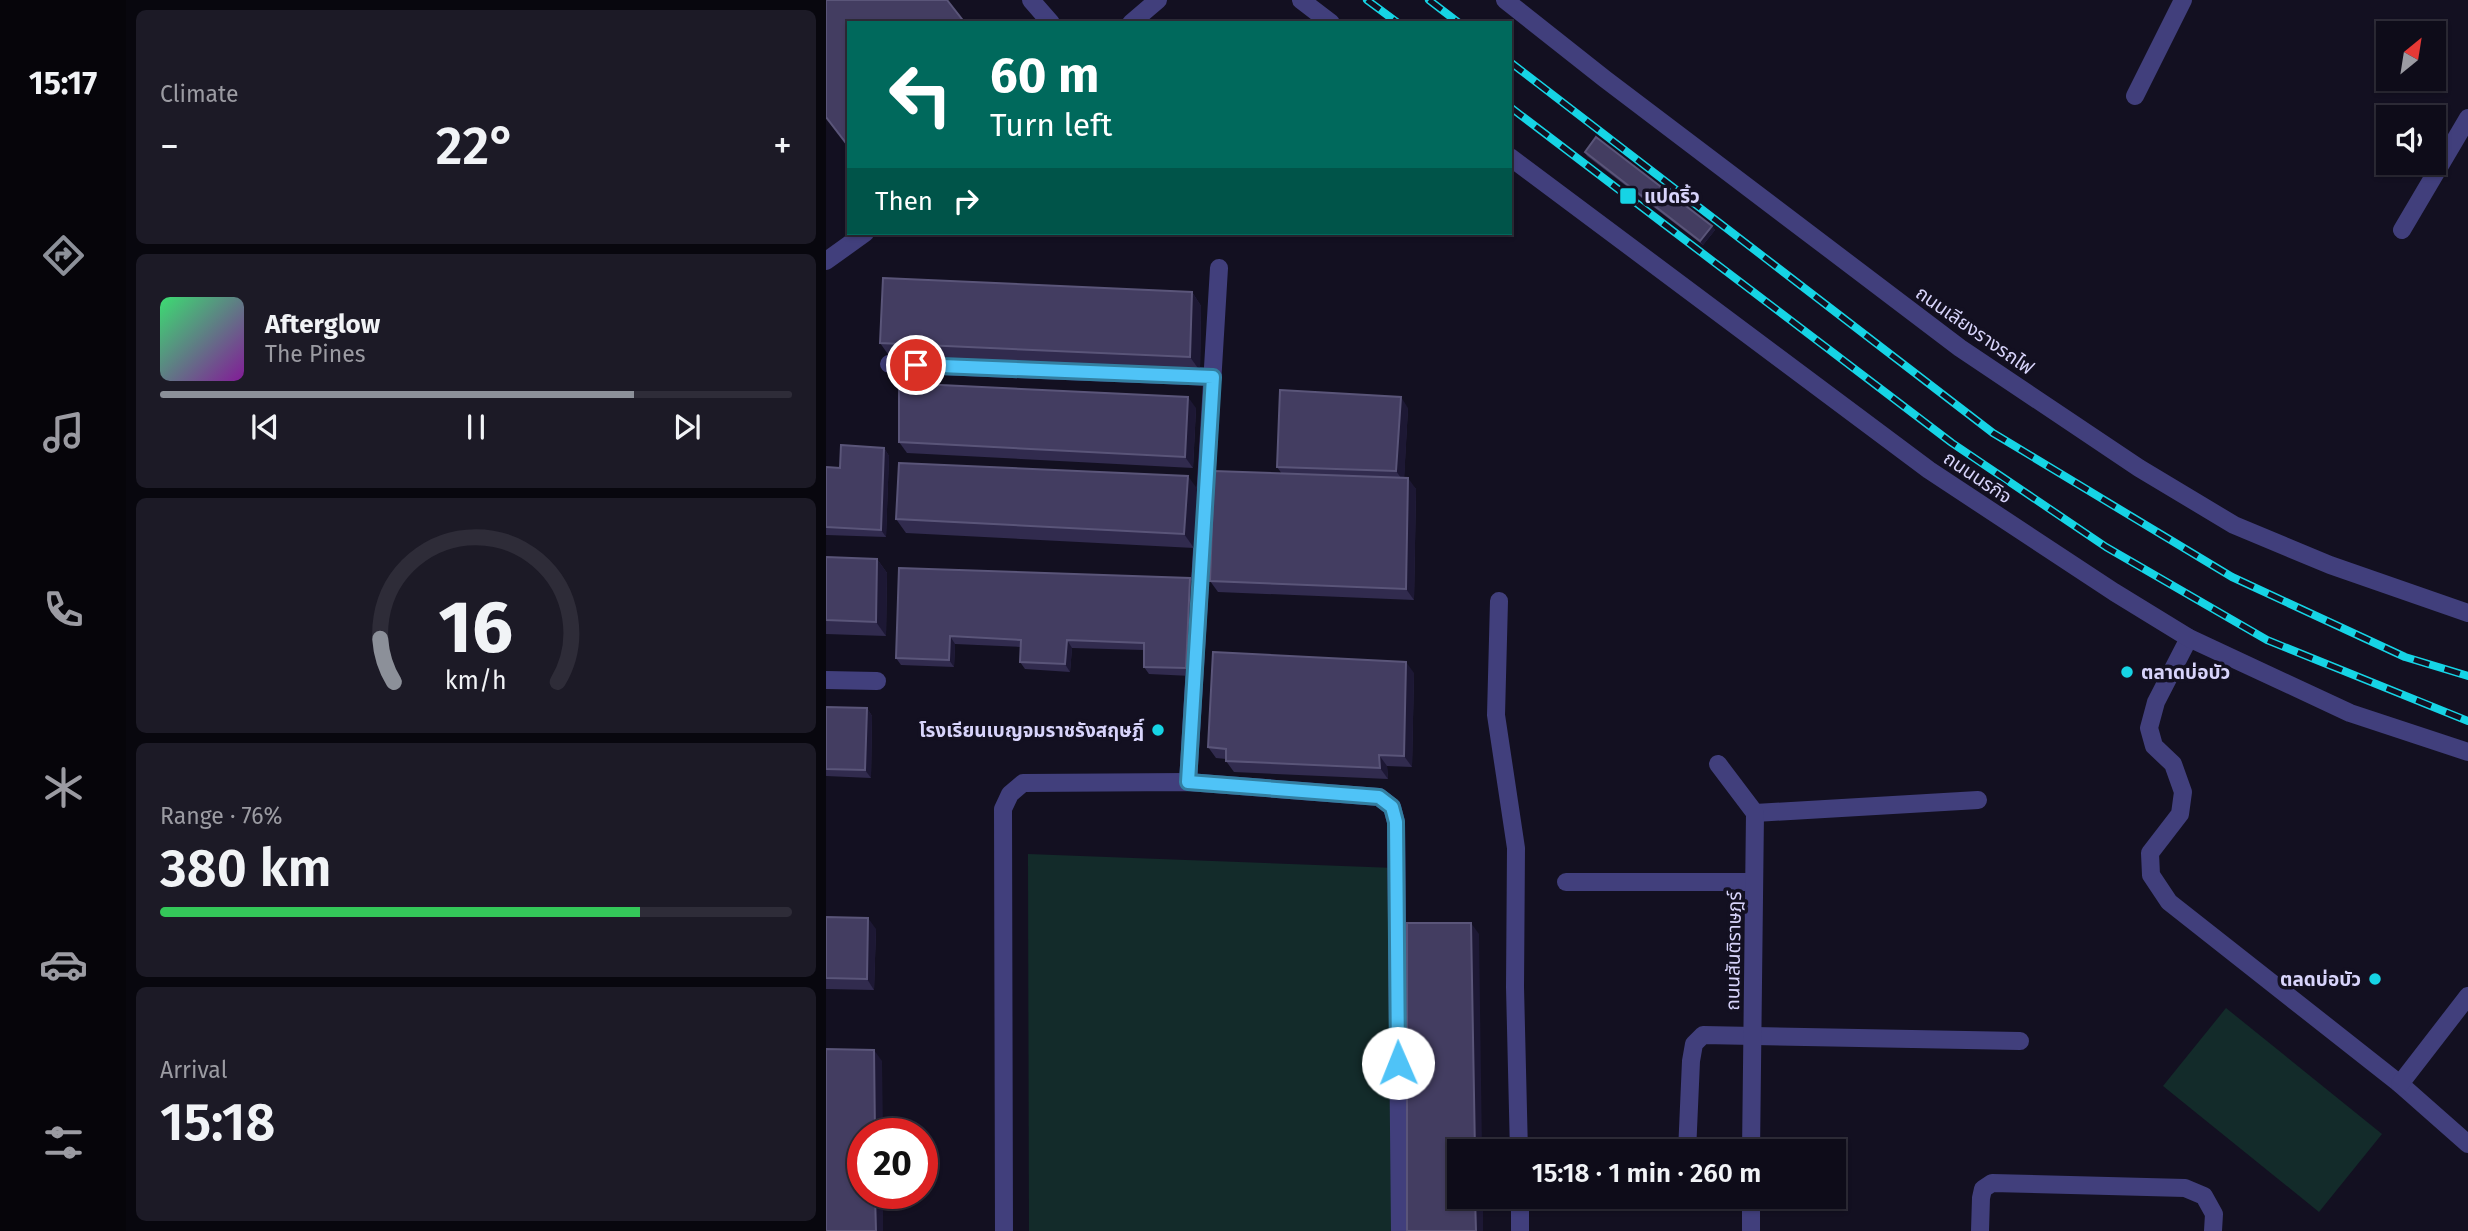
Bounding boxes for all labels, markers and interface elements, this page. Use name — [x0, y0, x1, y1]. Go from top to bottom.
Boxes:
north arrow — [2376, 21, 2446, 91]
map controls — [2376, 21, 2446, 175]
text: 60 m — [990, 46, 1099, 105]
icon: left — [875, 49, 966, 140]
text: 15:17 — [29, 64, 97, 102]
text: Climate — [160, 80, 239, 108]
button: sound — [2376, 105, 2446, 175]
text: Turn left — [990, 106, 1112, 144]
text: 22° — [436, 115, 516, 178]
text: − — [160, 123, 179, 169]
text: + — [773, 123, 792, 169]
icon: right — [947, 182, 985, 220]
place label: แปดริ้ว — [1644, 184, 1700, 208]
text: Then — [875, 186, 933, 217]
marker: แปดริ้ว — [1618, 186, 1638, 206]
icon: directions — [39, 231, 88, 280]
street label: ถนนเลียงรางรถไฟ — [1911, 281, 2038, 380]
text: Afterglow — [265, 309, 380, 340]
pin — [886, 335, 946, 395]
text: The Pines — [265, 340, 366, 368]
icon: arrive — [897, 346, 935, 384]
icon: music — [39, 408, 88, 457]
icon: previous — [246, 408, 284, 446]
icon: pause — [457, 408, 495, 446]
icon: next — [668, 408, 706, 446]
street label: ถนนนรกิจ — [1939, 446, 2016, 509]
text: 16 — [439, 584, 513, 671]
icon: phone — [39, 585, 88, 634]
place label: ตลาดบ่อบัว — [2141, 661, 2230, 684]
marker: ตลาดบ่อบัว — [2119, 664, 2135, 680]
text: km/h — [445, 665, 507, 695]
place label: โรงเรียนเบญจมราชรังสฤษฎิ์ — [919, 718, 1145, 742]
marker: โรงเรียนเบญจมราชรังสฤษฎิ์ — [1150, 722, 1166, 738]
icon: climate — [39, 763, 88, 812]
text: Range · 76% — [160, 802, 282, 830]
text: 380 km — [160, 837, 332, 900]
street label: ถนนสันติราษฎร์ — [1721, 890, 1746, 1011]
icon: car — [39, 940, 88, 989]
place label: ตลดบ่อบัว — [2280, 968, 2361, 991]
marker: ตลดบ่อบัว — [2367, 971, 2383, 987]
position arrow — [1361, 1026, 1435, 1100]
text: Arrival — [160, 1056, 227, 1084]
text: 15:18 — [160, 1091, 275, 1154]
icon: filters — [39, 1118, 88, 1167]
speed limit sign: 20 — [847, 1118, 938, 1209]
text: 15:18 · 1 min · 260 m — [1532, 1158, 1761, 1189]

